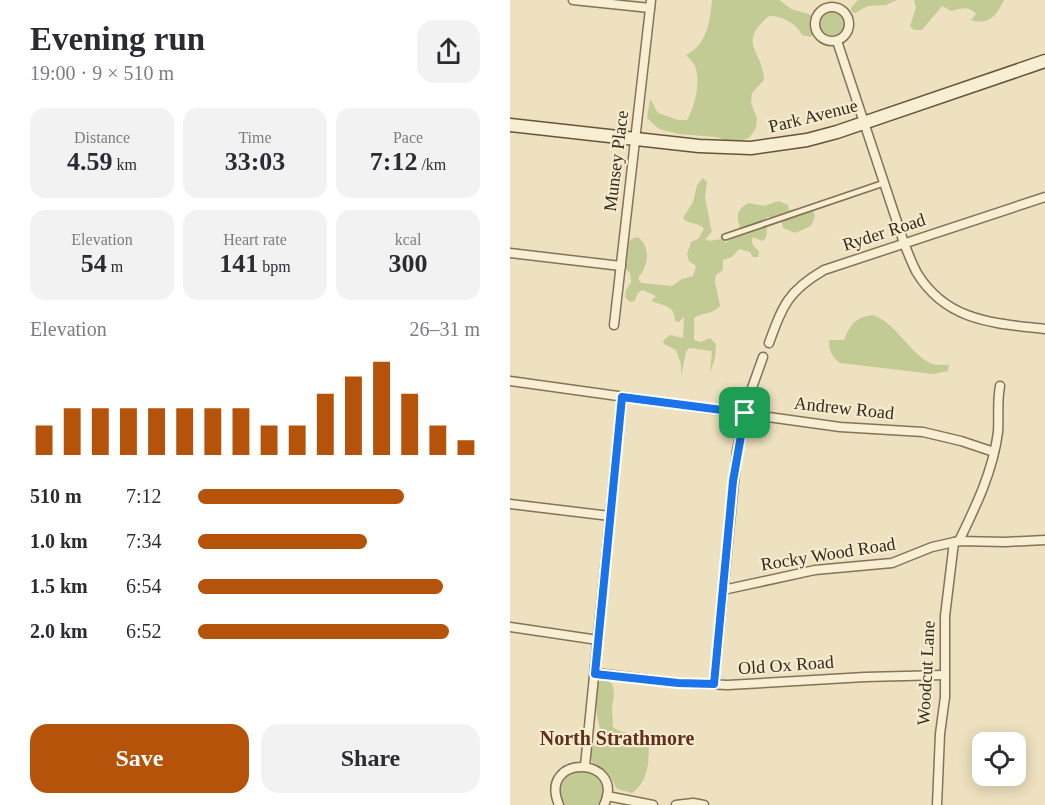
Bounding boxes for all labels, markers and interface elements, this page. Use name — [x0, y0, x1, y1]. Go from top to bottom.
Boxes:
button: share — [417, 20, 480, 83]
text: Evening run — [30, 21, 205, 57]
text: 19:00 · 9 × 510 m — [30, 62, 174, 84]
street label: Park Avenue — [766, 95, 860, 137]
street label: Munsey Place — [600, 109, 632, 213]
text: Distance — [74, 129, 130, 146]
text: Time — [238, 129, 272, 146]
text: Pace — [393, 129, 423, 146]
text: 4.59 — [67, 147, 113, 176]
text: 33:03 — [225, 147, 285, 176]
text: 7:12 — [370, 147, 417, 176]
text: km — [113, 156, 137, 173]
text: /km — [417, 156, 446, 173]
street label: Ryder Road — [840, 209, 928, 255]
text: Elevation — [71, 231, 133, 248]
text: Heart rate — [223, 231, 287, 248]
text: kcal — [395, 231, 421, 248]
text: 54 — [81, 249, 107, 278]
text: 141 — [219, 249, 258, 278]
text: 300 — [389, 249, 428, 278]
text: m — [107, 258, 123, 275]
text: bpm — [258, 258, 291, 275]
text: Elevation — [30, 318, 107, 340]
text: 26–31 m — [409, 318, 480, 340]
pin — [719, 387, 770, 438]
street label: Andrew Road — [793, 393, 895, 423]
icon: arrive — [728, 396, 761, 429]
text: 510 m — [30, 485, 82, 507]
text: 7:12 — [126, 485, 162, 507]
text: 1.0 km — [30, 530, 88, 552]
text: 7:34 — [126, 530, 162, 552]
street label: Rocky Wood Road — [759, 533, 897, 575]
text: 1.5 km — [30, 575, 88, 597]
text: 6:54 — [126, 575, 162, 597]
text: 2.0 km — [30, 620, 88, 642]
text: 6:52 — [126, 620, 162, 642]
street label: Woodcut Lane — [913, 620, 939, 726]
street label: Old Ox Road — [737, 652, 835, 678]
button: Save — [30, 724, 249, 793]
button: Share — [261, 724, 480, 793]
district label: North Strathmore — [540, 727, 694, 749]
map controls — [972, 732, 1026, 786]
button: locate — [972, 732, 1026, 786]

